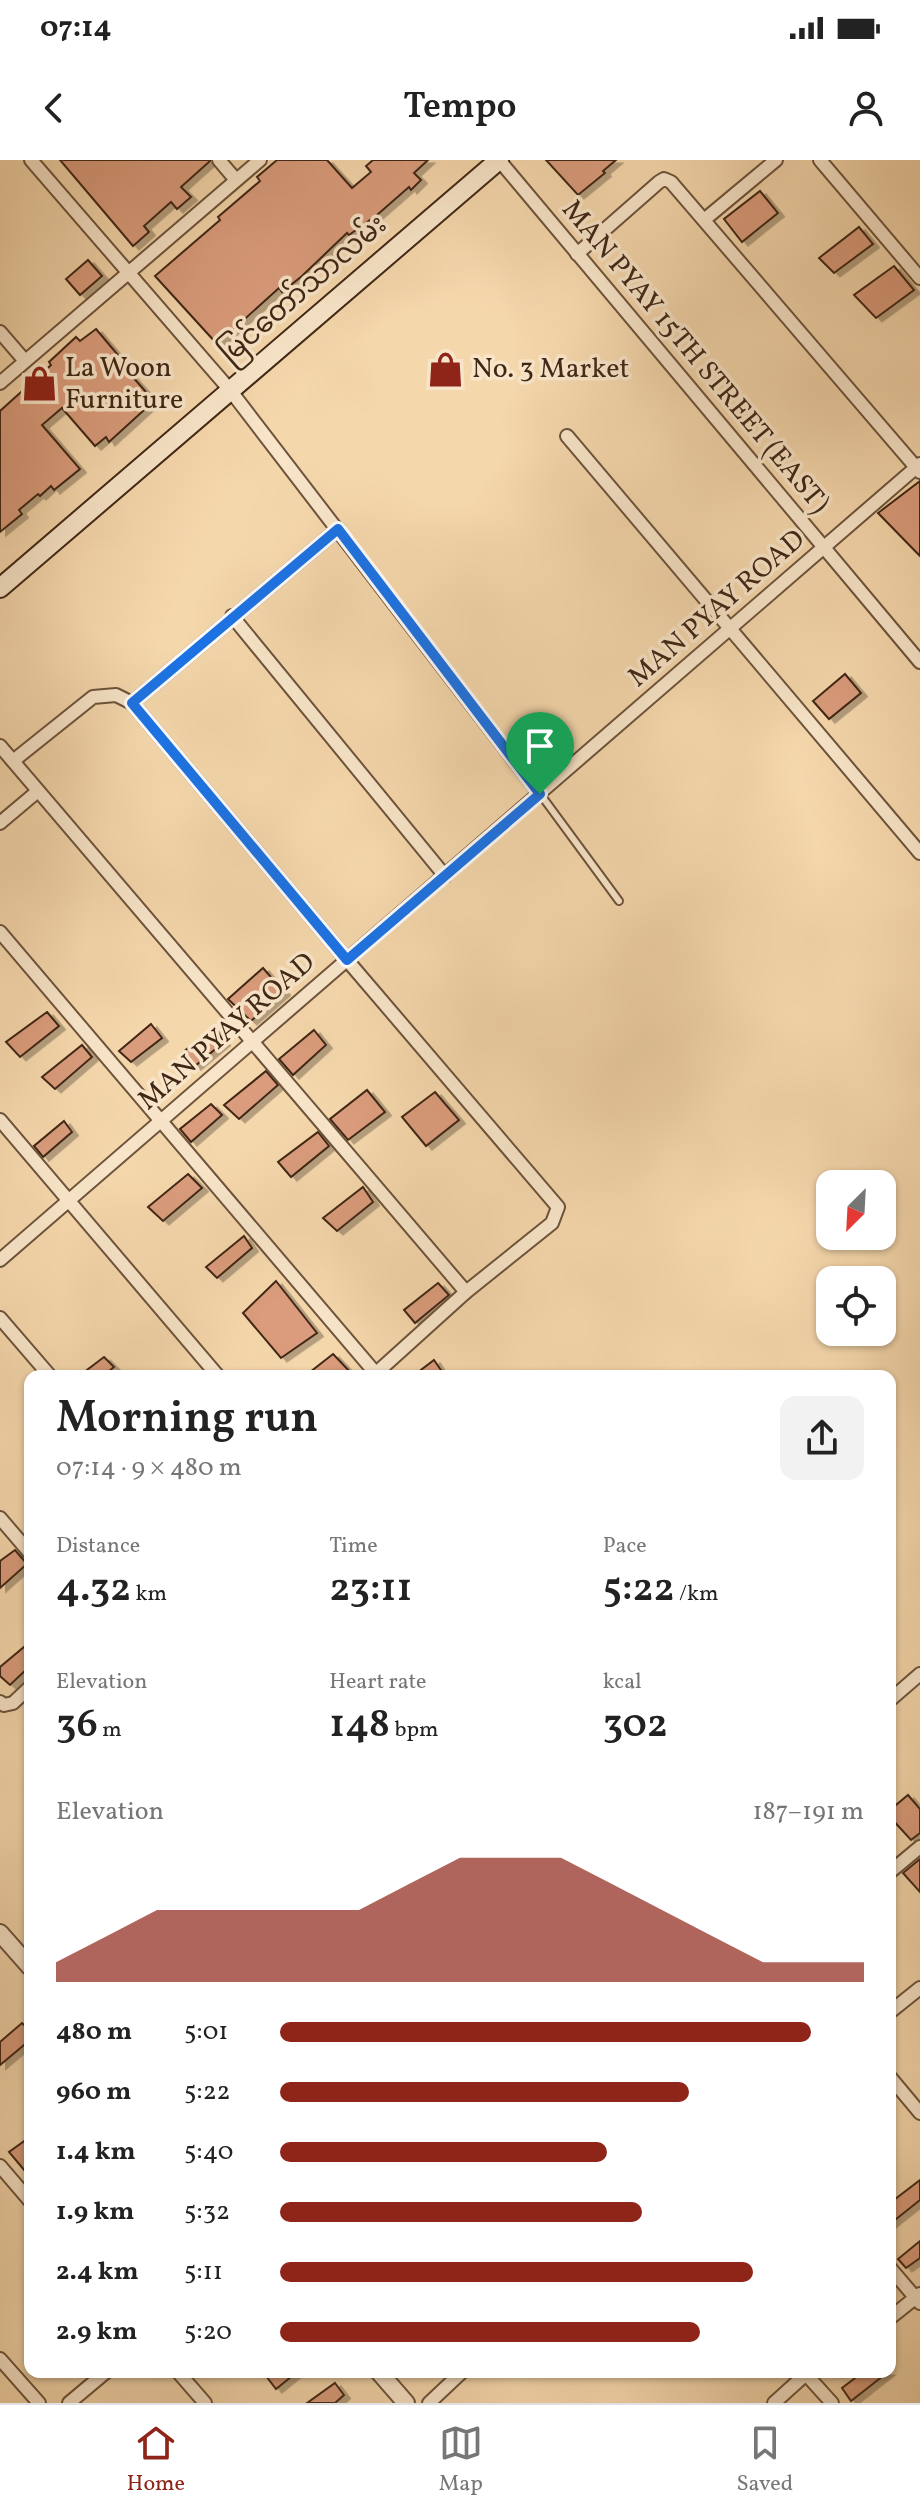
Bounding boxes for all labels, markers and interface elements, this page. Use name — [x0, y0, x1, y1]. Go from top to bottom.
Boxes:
text: 07:14 — [40, 7, 112, 49]
text: Tempo — [403, 83, 517, 133]
icon: back — [32, 86, 76, 130]
icon: person — [844, 86, 888, 130]
street label: MAN PYAY 15TH STREET (EAST) — [552, 192, 838, 522]
street label: မြင်တော်သာလမ်း — [211, 206, 397, 374]
place label: La Woon Furniture — [65, 349, 183, 420]
shop icon: No. 3 Market — [427, 350, 465, 388]
place label: No. 3 Market — [472, 350, 629, 389]
shop icon: La Woon Furniture — [20, 365, 58, 403]
street label: MAN PYAY ROAD — [620, 521, 814, 697]
pin — [506, 712, 574, 794]
icon: arrive — [518, 724, 562, 768]
street label: MAN PYAY ROAD — [130, 944, 324, 1120]
north arrow — [816, 1170, 896, 1250]
map controls — [816, 1170, 896, 1346]
button: locate — [816, 1266, 896, 1346]
text: Morning run — [56, 1389, 318, 1450]
button: share — [780, 1396, 864, 1480]
text: 07:14 · 9 × 480 m — [56, 1450, 242, 1486]
text: Distance — [56, 1531, 140, 1562]
text: Time — [329, 1531, 378, 1562]
text: Pace — [603, 1531, 647, 1562]
text: 4.32 — [56, 1562, 131, 1618]
text: 23:11 — [329, 1562, 412, 1618]
text: 5:22 — [603, 1562, 675, 1618]
text: km — [131, 1579, 167, 1610]
text: /km — [675, 1579, 718, 1610]
text: Elevation — [56, 1667, 147, 1698]
text: Heart rate — [329, 1667, 426, 1698]
text: kcal — [603, 1667, 642, 1698]
text: 36 — [56, 1698, 98, 1754]
text: 148 — [329, 1698, 390, 1754]
text: 302 — [603, 1698, 668, 1754]
text: m — [98, 1715, 122, 1746]
text: bpm — [390, 1715, 439, 1746]
text: Elevation — [56, 1794, 164, 1830]
text: 187–191 m — [753, 1794, 864, 1830]
text: 480 m — [56, 2014, 132, 2050]
text: 5:01 — [184, 2014, 228, 2050]
text: 960 m — [56, 2074, 131, 2110]
text: 5:22 — [184, 2074, 231, 2110]
text: 1.4 km — [56, 2134, 136, 2170]
text: 5:40 — [184, 2134, 233, 2170]
text: 1.9 km — [56, 2194, 134, 2230]
text: 5:32 — [184, 2194, 230, 2230]
text: 2.4 km — [56, 2254, 139, 2290]
text: 5:11 — [184, 2254, 223, 2290]
text: 2.9 km — [56, 2314, 137, 2350]
text: 5:20 — [184, 2314, 232, 2350]
tab: Home — [127, 2421, 185, 2500]
tab: Map — [439, 2421, 483, 2500]
tab: Saved — [736, 2421, 793, 2500]

